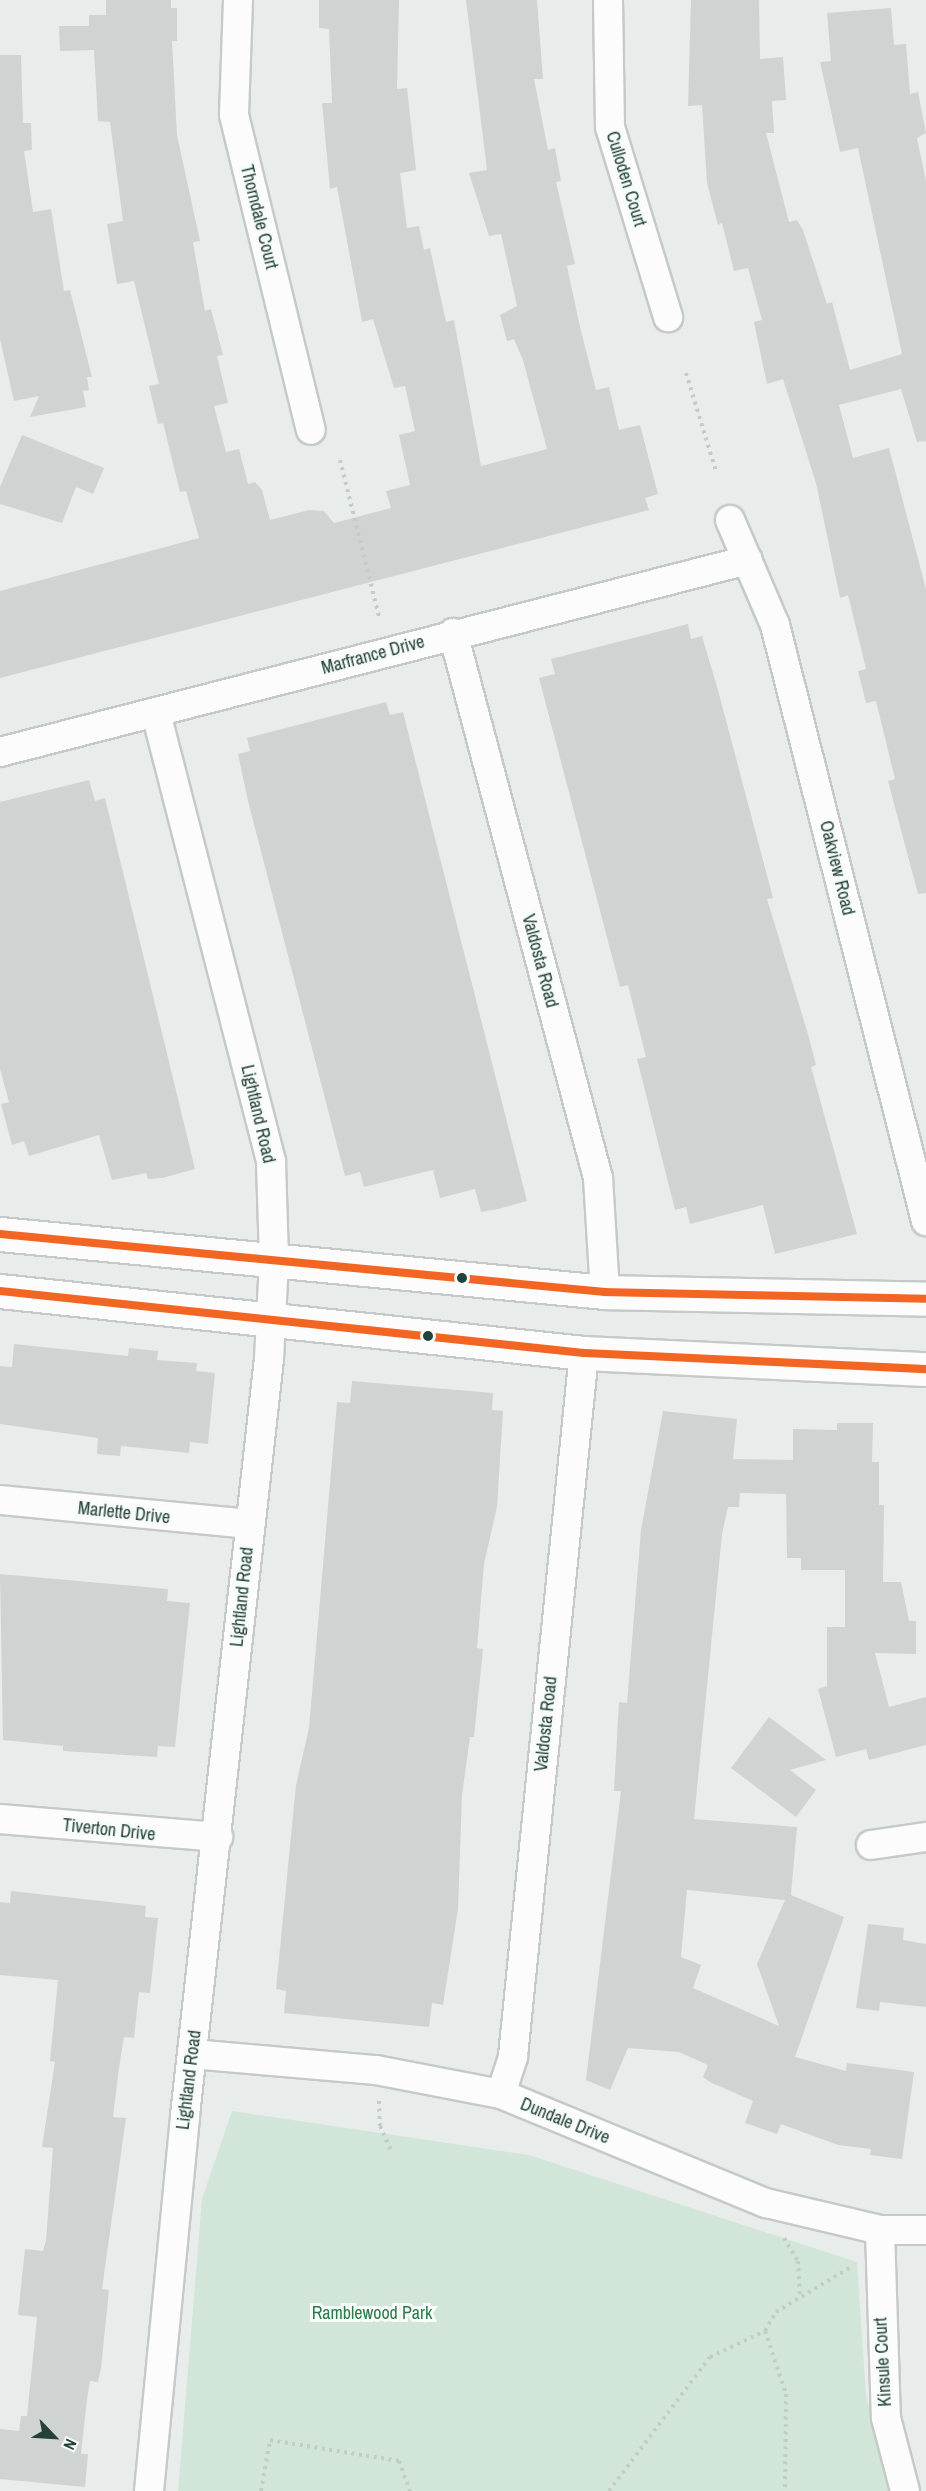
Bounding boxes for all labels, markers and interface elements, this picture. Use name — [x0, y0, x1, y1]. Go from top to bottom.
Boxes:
street label: Culloden Court — [601, 129, 651, 229]
street label: Thorndale Court — [236, 163, 282, 271]
street label: Marfrance Drive — [319, 631, 427, 679]
street label: Oakview Road — [815, 818, 859, 918]
street label: Valdosta Road — [517, 912, 563, 1010]
street label: Lightland Road — [236, 1063, 280, 1165]
unlabelled marker — [456, 1272, 468, 1284]
unlabelled marker — [422, 1330, 434, 1342]
street label: Marlette Drive — [77, 1497, 171, 1529]
street label: Lightland Road — [226, 1546, 258, 1648]
street label: Valdosta Road — [530, 1675, 562, 1773]
street label: Tiverton Drive — [62, 1814, 156, 1846]
street label: Lightland Road — [172, 2029, 206, 2131]
street label: Dundale Drive — [517, 2093, 613, 2149]
park label: Ramblewood Park — [312, 2302, 432, 2324]
street label: Kinsule Court — [870, 2317, 896, 2407]
north arrow — [24, 2407, 84, 2467]
text: N — [58, 2436, 82, 2454]

